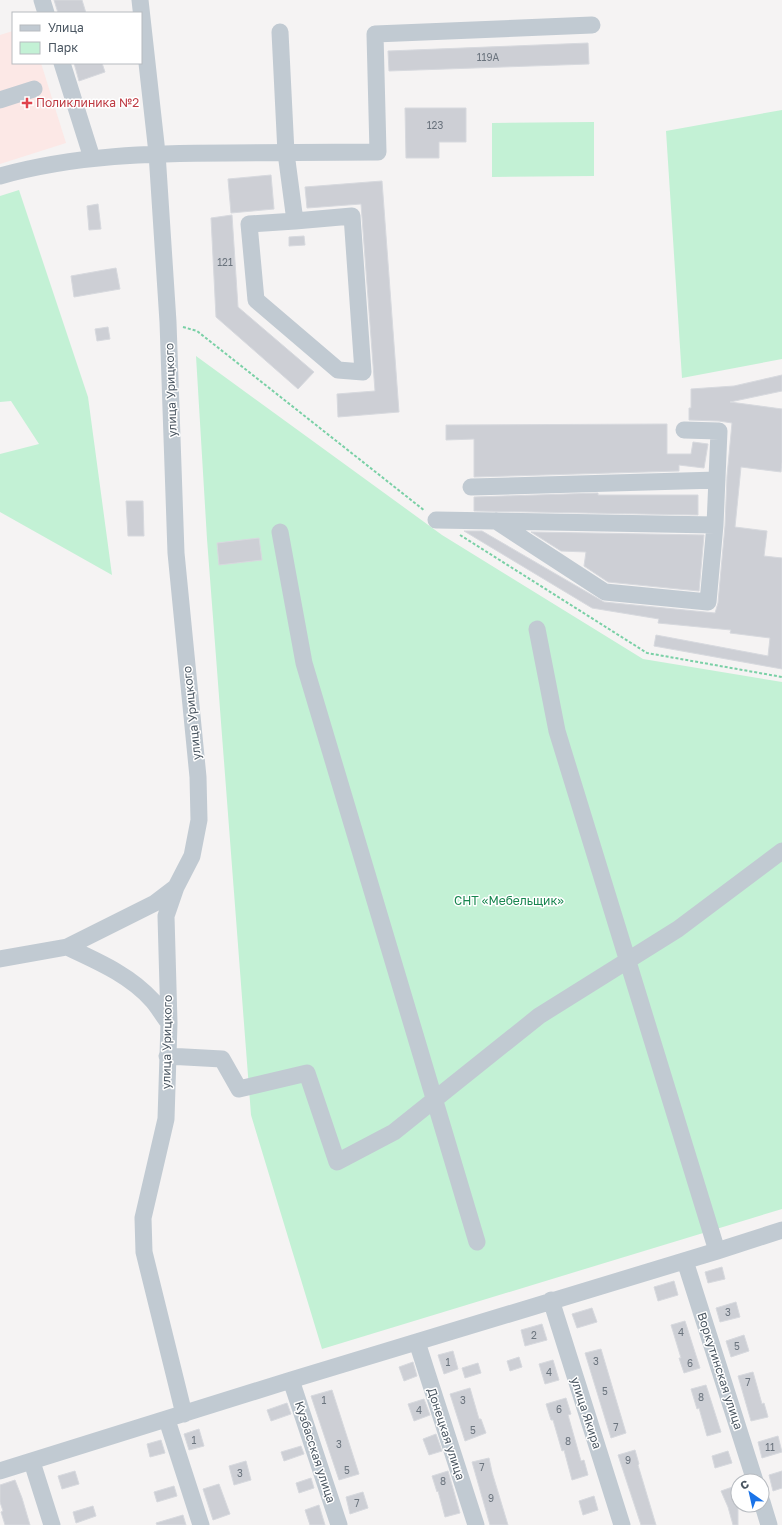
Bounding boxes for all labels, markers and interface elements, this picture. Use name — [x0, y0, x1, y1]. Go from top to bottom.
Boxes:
legend — [12, 12, 142, 64]
text: Улица — [48, 20, 84, 35]
text: Парк — [48, 40, 78, 55]
house number: 119А — [477, 51, 500, 63]
place label: Поликлиника №2 — [36, 95, 139, 110]
marker: Поликлиника №2 — [21, 97, 33, 109]
house number: 123 — [427, 119, 443, 131]
house number: 121 — [217, 256, 233, 268]
street label: улица Урицкого — [161, 343, 180, 437]
street label: улица Урицкого — [179, 665, 204, 761]
park label: СНТ «Мебельщик» — [454, 893, 564, 908]
street label: улица Урицкого — [158, 995, 175, 1089]
house number: 3 — [725, 1306, 731, 1318]
street label: Воркутинская улица — [694, 1310, 746, 1431]
house number: 4 — [678, 1326, 684, 1338]
house number: 2 — [531, 1329, 537, 1341]
house number: 5 — [734, 1340, 740, 1352]
house number: 3 — [593, 1355, 599, 1367]
house number: 1 — [446, 1356, 451, 1368]
house number: 6 — [687, 1357, 693, 1369]
house number: 4 — [546, 1366, 552, 1378]
street label: улица Якира — [568, 1375, 605, 1451]
house number: 7 — [745, 1376, 751, 1388]
house number: 5 — [602, 1385, 608, 1397]
street label: Донецкая улица — [424, 1386, 468, 1482]
house number: 8 — [698, 1391, 704, 1403]
house number: 1 — [322, 1394, 327, 1406]
house number: 3 — [460, 1394, 466, 1406]
street label: Кузбасская улица — [292, 1399, 339, 1505]
house number: 6 — [556, 1403, 562, 1415]
house number: 4 — [416, 1404, 422, 1416]
house number: 7 — [613, 1421, 619, 1433]
house number: 5 — [470, 1424, 476, 1436]
house number: 1 — [192, 1434, 197, 1446]
house number: 8 — [565, 1435, 571, 1447]
house number: 3 — [336, 1438, 342, 1450]
house number: 11 — [765, 1441, 775, 1453]
house number: 9 — [625, 1454, 631, 1466]
house number: 7 — [479, 1461, 485, 1473]
house number: 5 — [344, 1464, 350, 1476]
house number: 3 — [237, 1467, 243, 1479]
north arrow — [730, 1473, 770, 1513]
house number: 8 — [440, 1475, 446, 1487]
text: С — [737, 1477, 751, 1492]
house number: 9 — [488, 1492, 494, 1504]
house number: 7 — [354, 1497, 360, 1509]

